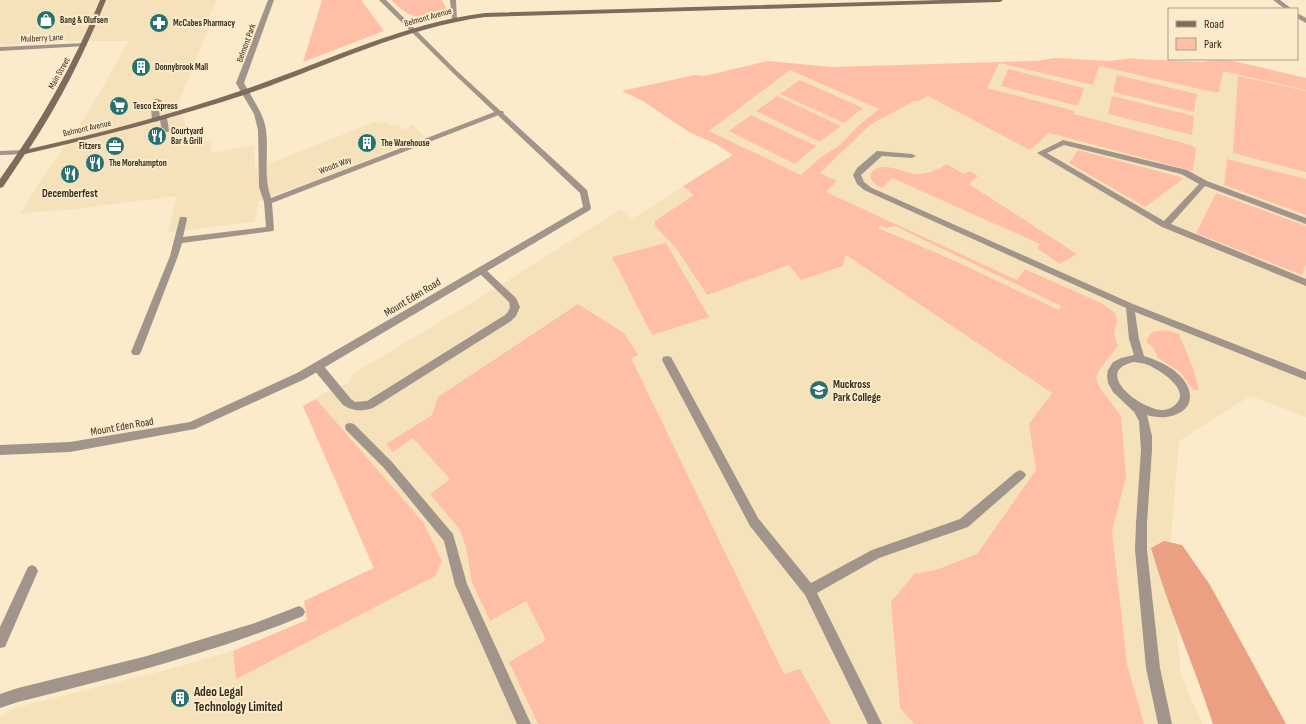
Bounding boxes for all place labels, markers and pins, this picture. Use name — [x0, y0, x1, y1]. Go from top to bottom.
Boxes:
shop icon: Bang & Olufsen — [35, 9, 57, 31]
pharmacy icon: McCabes Pharmacy — [148, 12, 170, 34]
place label: Bang & Olufsen — [60, 15, 108, 26]
place label: McCabes Pharmacy — [173, 18, 235, 29]
building icon: Donnybrook Mall — [130, 56, 152, 78]
place label: Donnybrook Mall — [155, 62, 208, 73]
supermarket icon: Tesco Express — [108, 95, 130, 117]
place label: Tesco Express — [133, 101, 178, 112]
restaurant icon: Courtyard Bar & Grill — [146, 125, 168, 147]
place label: Courtyard Bar & Grill — [171, 126, 203, 147]
building icon: The Warehouse — [356, 132, 378, 154]
office icon: Fitzers — [104, 135, 126, 157]
place label: The Warehouse — [381, 138, 430, 149]
place label: Fitzers — [79, 141, 102, 152]
restaurant icon: The Morehampton — [84, 152, 106, 174]
place label: The Morehampton — [109, 158, 167, 169]
restaurant icon: Decemberfest — [59, 163, 81, 185]
place label: Decemberfest — [42, 187, 98, 200]
place label: Muckross Park College — [833, 378, 881, 404]
school or university icon: Muckross Park College — [808, 379, 830, 401]
place label: Adeo Legal Technology Limited — [193, 684, 283, 715]
building icon: Adeo Legal Technology Limited — [169, 687, 191, 709]

